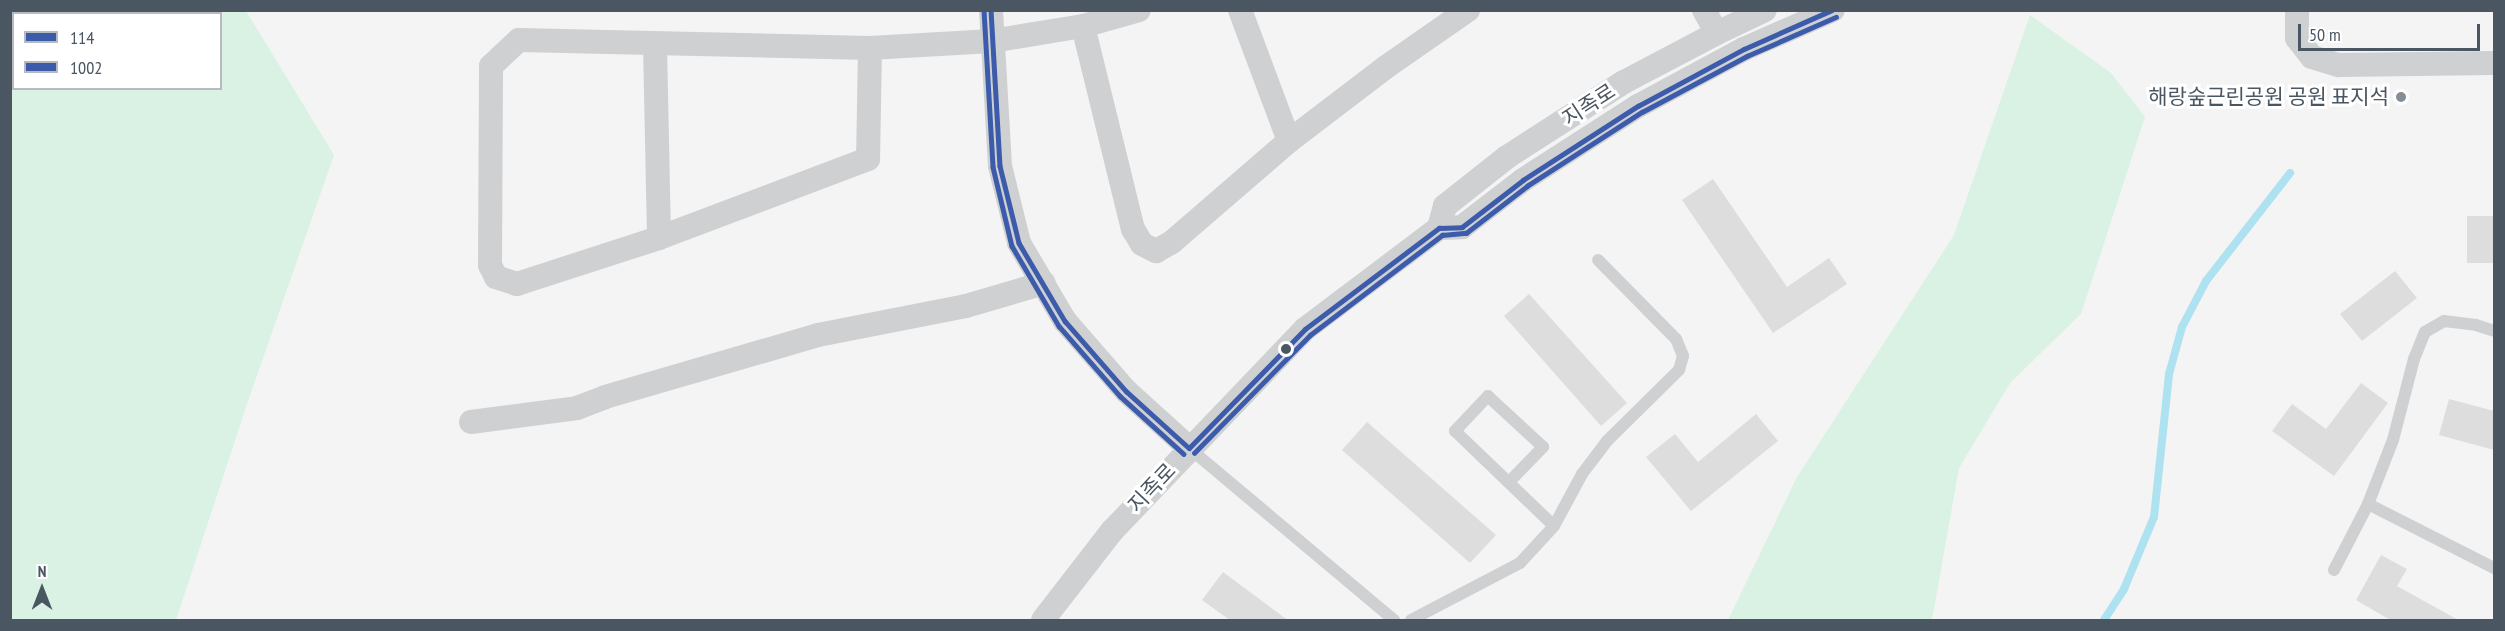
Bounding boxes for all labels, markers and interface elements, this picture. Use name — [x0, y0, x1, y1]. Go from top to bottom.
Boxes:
legend — [12, 12, 222, 90]
scale bar — [2301, 12, 2482, 50]
text: 50 m — [2309, 23, 2341, 46]
text: 114 — [70, 26, 94, 49]
text: 1002 — [70, 56, 102, 79]
street label: 지족로 — [1558, 79, 1620, 131]
place label: 해랑숲근린공원 공원 표지석 — [2148, 84, 2389, 110]
marker: 해랑숲근린공원 공원 표지석 — [2394, 90, 2408, 104]
unlabelled marker — [1280, 343, 1292, 355]
street label: 지족로 — [1123, 458, 1181, 518]
north arrow — [12, 559, 72, 619]
text: N — [38, 561, 46, 581]

